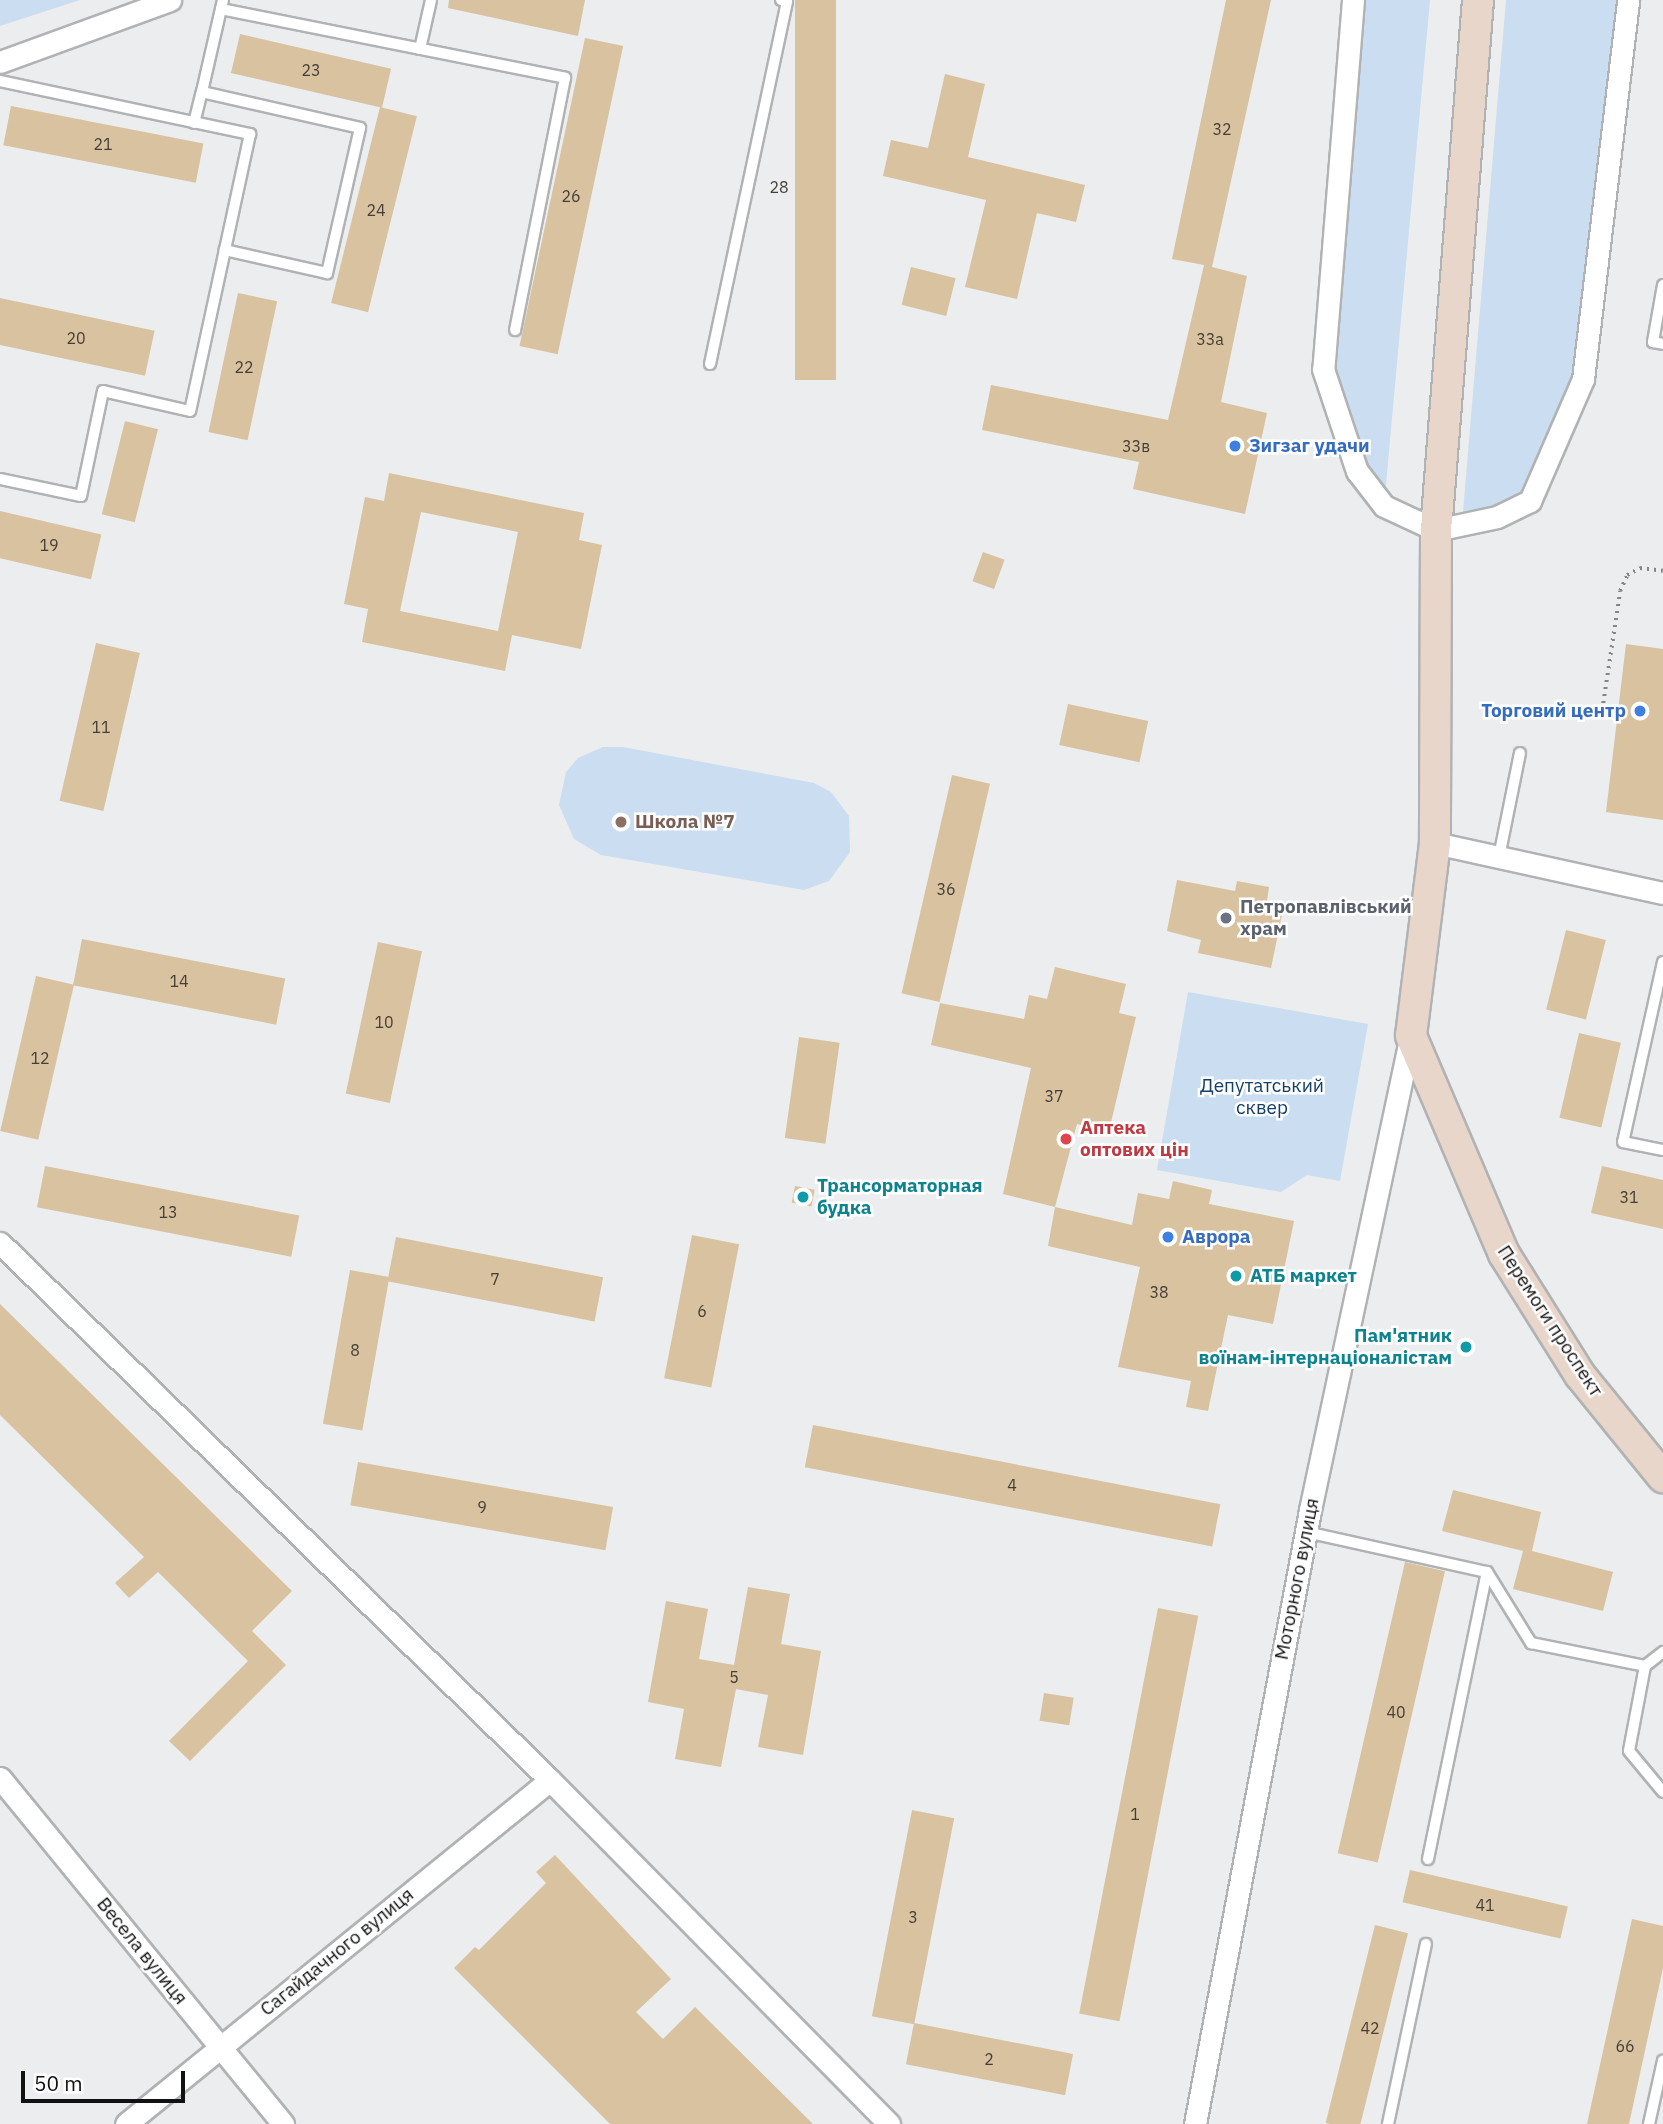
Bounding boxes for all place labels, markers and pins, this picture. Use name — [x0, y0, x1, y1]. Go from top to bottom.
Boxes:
place label: Зигзаг удачи — [1249, 435, 1370, 457]
marker: Зигзаг удачи — [1227, 438, 1243, 454]
place label: Торговий центр — [1481, 700, 1626, 722]
marker: Торговий центр — [1632, 703, 1648, 719]
place label: Школа №7 — [635, 811, 735, 833]
marker: Школа №7 — [613, 814, 629, 830]
place label: Петропавлівський храм — [1240, 896, 1412, 940]
marker: Петропавлівський храм — [1218, 910, 1234, 926]
place label: Аптека оптових цін — [1080, 1117, 1189, 1161]
marker: Аптека оптових цін — [1058, 1131, 1074, 1147]
place label: Трансорматорная будка — [817, 1175, 983, 1219]
marker: Трансорматорная будка — [795, 1189, 811, 1205]
place label: Аврора — [1182, 1226, 1251, 1248]
marker: Аврора — [1160, 1229, 1176, 1245]
place label: АТБ маркет — [1250, 1265, 1357, 1287]
marker: АТБ маркет — [1228, 1268, 1244, 1284]
place label: Пам'ятник воїнам-інтернаціоналістам — [1199, 1325, 1452, 1369]
marker: Пам'ятник воїнам-інтернаціоналістам — [1458, 1339, 1474, 1355]

